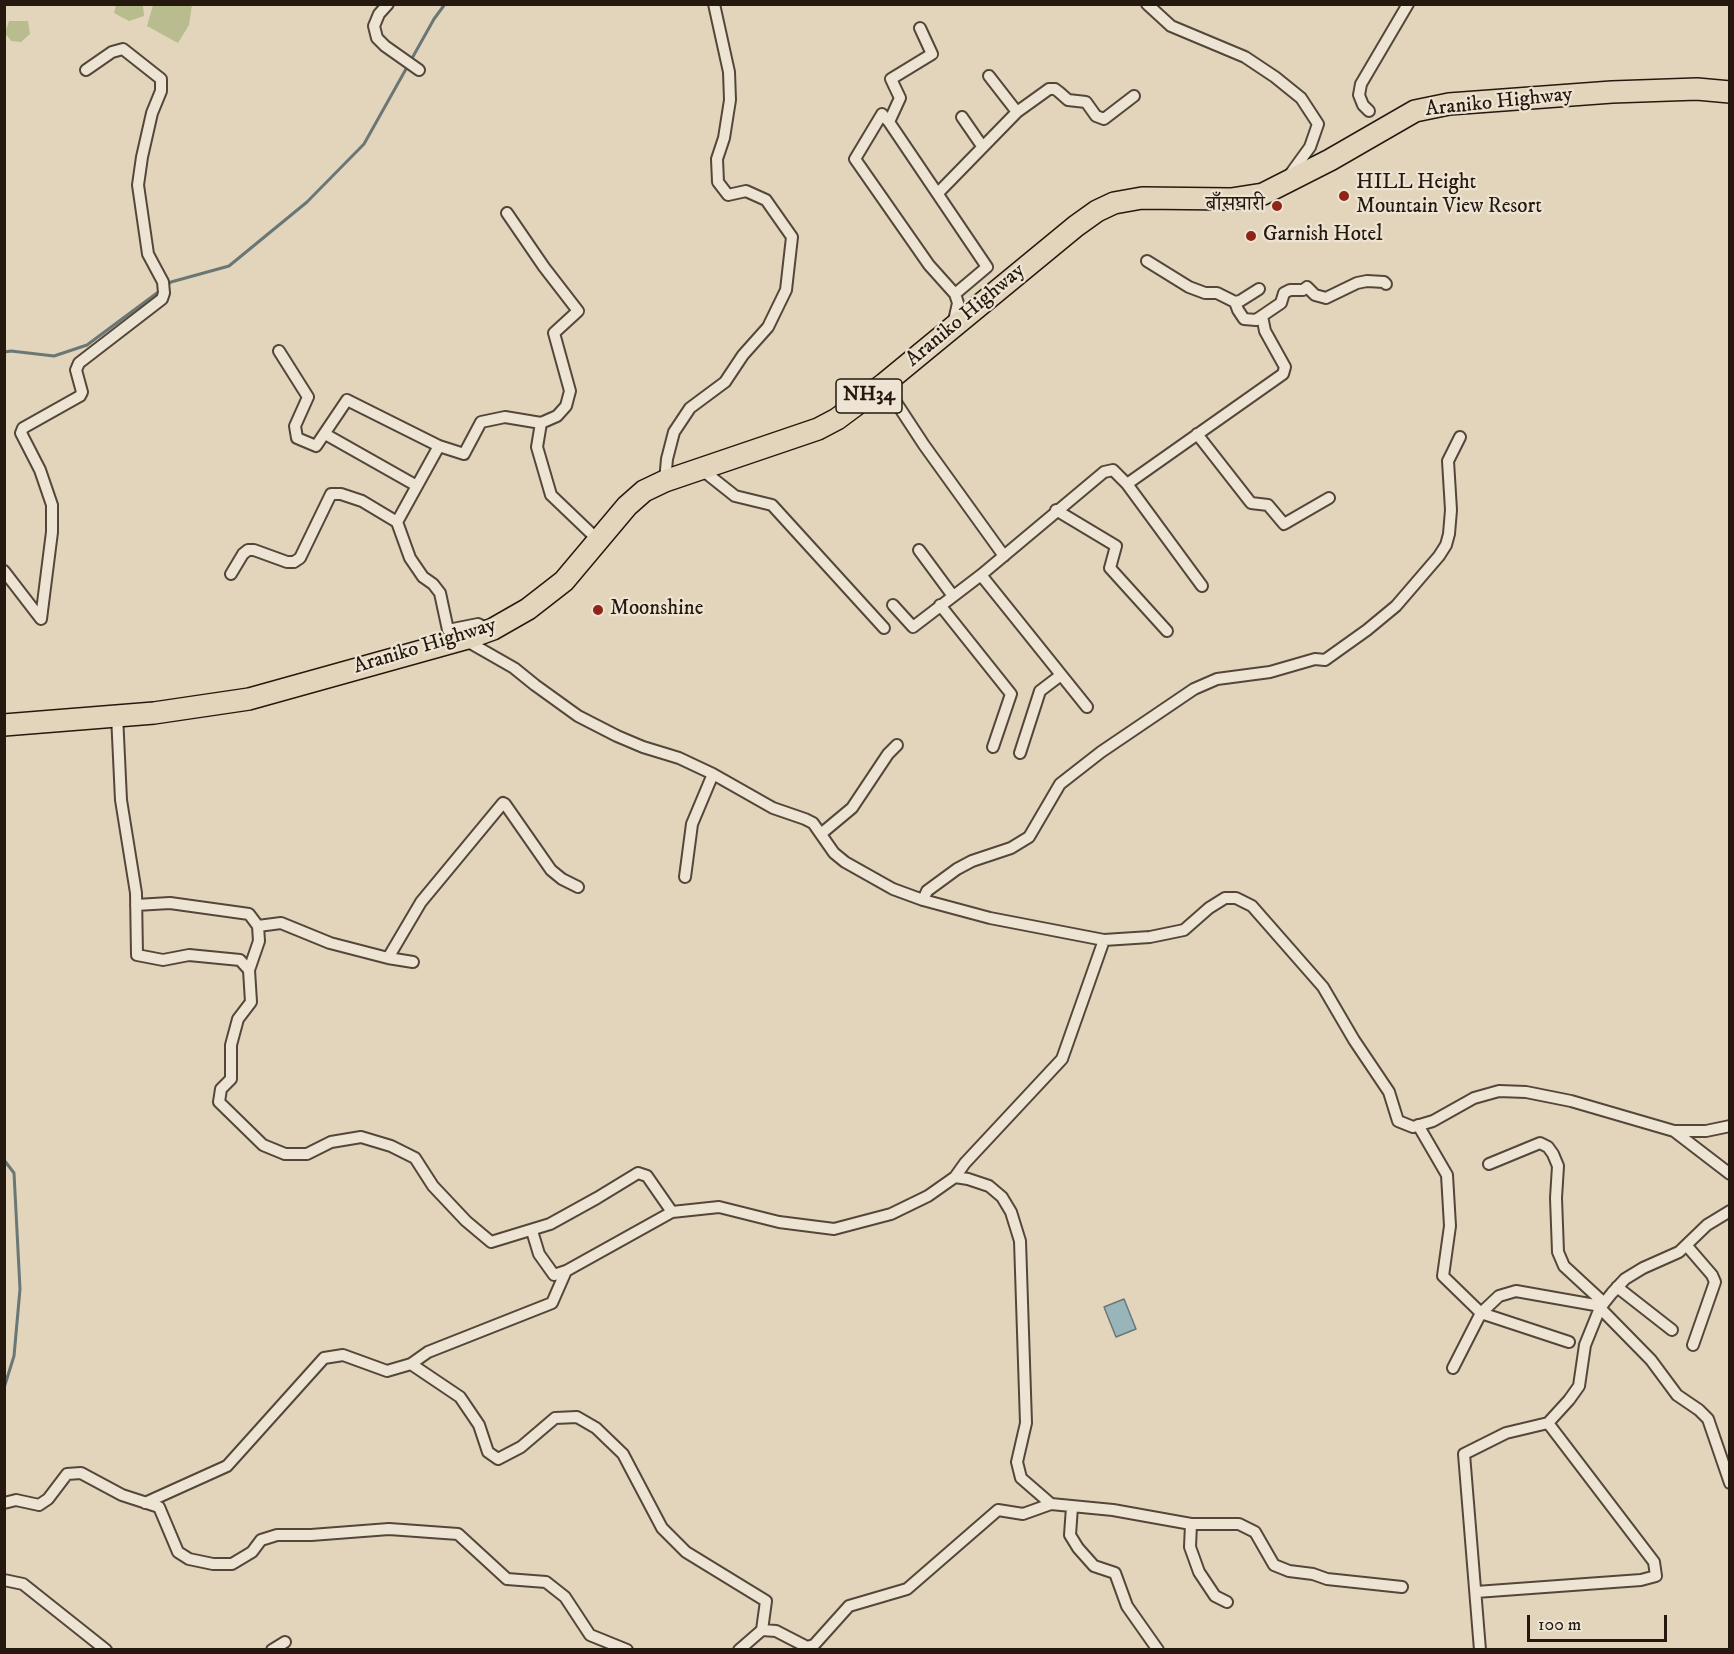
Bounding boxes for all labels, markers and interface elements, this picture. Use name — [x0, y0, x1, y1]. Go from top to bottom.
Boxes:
street label: Araniko Highway — [1424, 83, 1574, 123]
place label: HILL Height Mountain View Resort — [1356, 171, 1542, 221]
marker: HILL Height Mountain View Resort — [1337, 189, 1351, 203]
place label: बाँसघारी — [1206, 193, 1265, 219]
marker: बाँसघारी — [1270, 199, 1284, 213]
place label: Garnish Hotel — [1263, 223, 1383, 249]
marker: Garnish Hotel — [1244, 229, 1258, 243]
street label: Araniko Highway — [901, 259, 1031, 373]
road number: NH34 — [836, 379, 902, 413]
place label: Moonshine — [610, 597, 703, 623]
marker: Moonshine — [591, 603, 605, 617]
street label: Araniko Highway — [351, 613, 499, 681]
scale bar — [1530, 1603, 1670, 1641]
text: 100 m — [1538, 1614, 1581, 1636]

